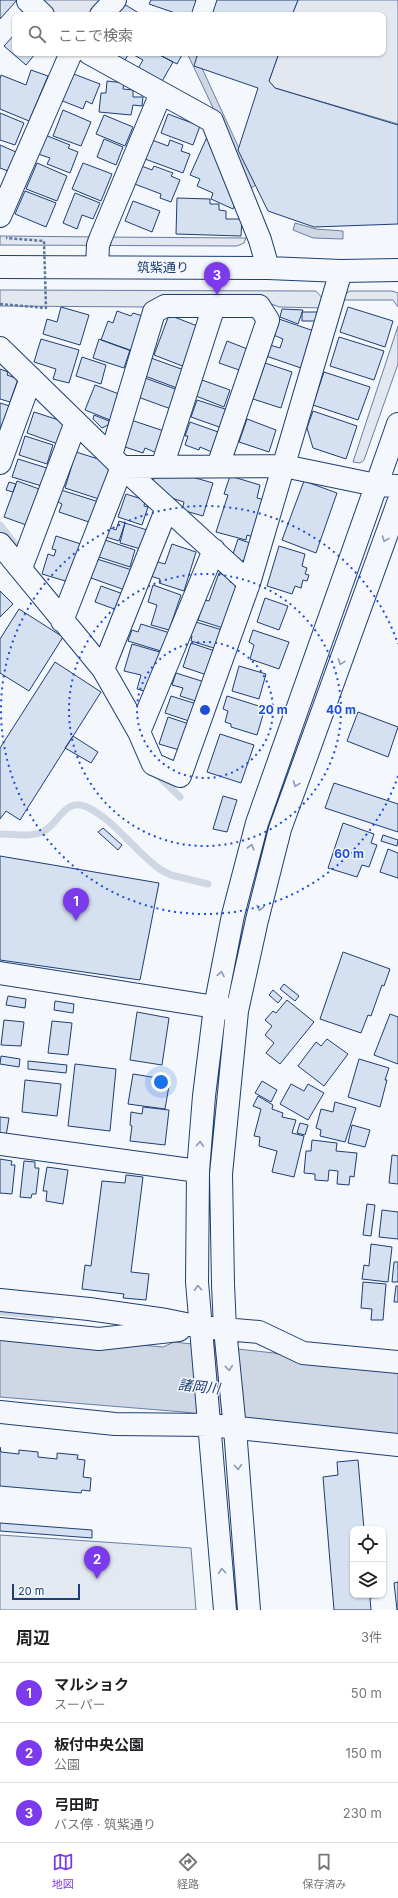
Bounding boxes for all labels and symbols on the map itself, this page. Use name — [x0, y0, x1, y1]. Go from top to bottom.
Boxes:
street label: 筑紫通り — [137, 259, 189, 275]
pin: 3 — [204, 262, 230, 295]
one-way arrow — [381, 536, 389, 543]
one-way arrow — [337, 658, 345, 665]
text: 20 m — [258, 702, 288, 717]
text: 40 m — [326, 702, 356, 717]
centre of rings — [198, 703, 212, 717]
one-way arrow — [293, 780, 301, 787]
one-way arrow — [246, 844, 255, 851]
text: 60 m — [334, 846, 364, 861]
pin: 1 — [63, 888, 89, 921]
one-way arrow — [256, 905, 265, 912]
one-way arrow — [217, 971, 225, 977]
your location — [151, 1072, 171, 1092]
one-way arrow — [195, 1141, 204, 1147]
one-way arrow — [193, 1285, 202, 1291]
one-way arrow — [224, 1365, 233, 1371]
water label: 諸岡川 — [177, 1375, 223, 1397]
one-way arrow — [234, 1464, 243, 1470]
pin: 2 — [84, 1546, 110, 1579]
one-way arrow — [218, 1568, 227, 1574]
scale bar — [12, 1582, 80, 1601]

